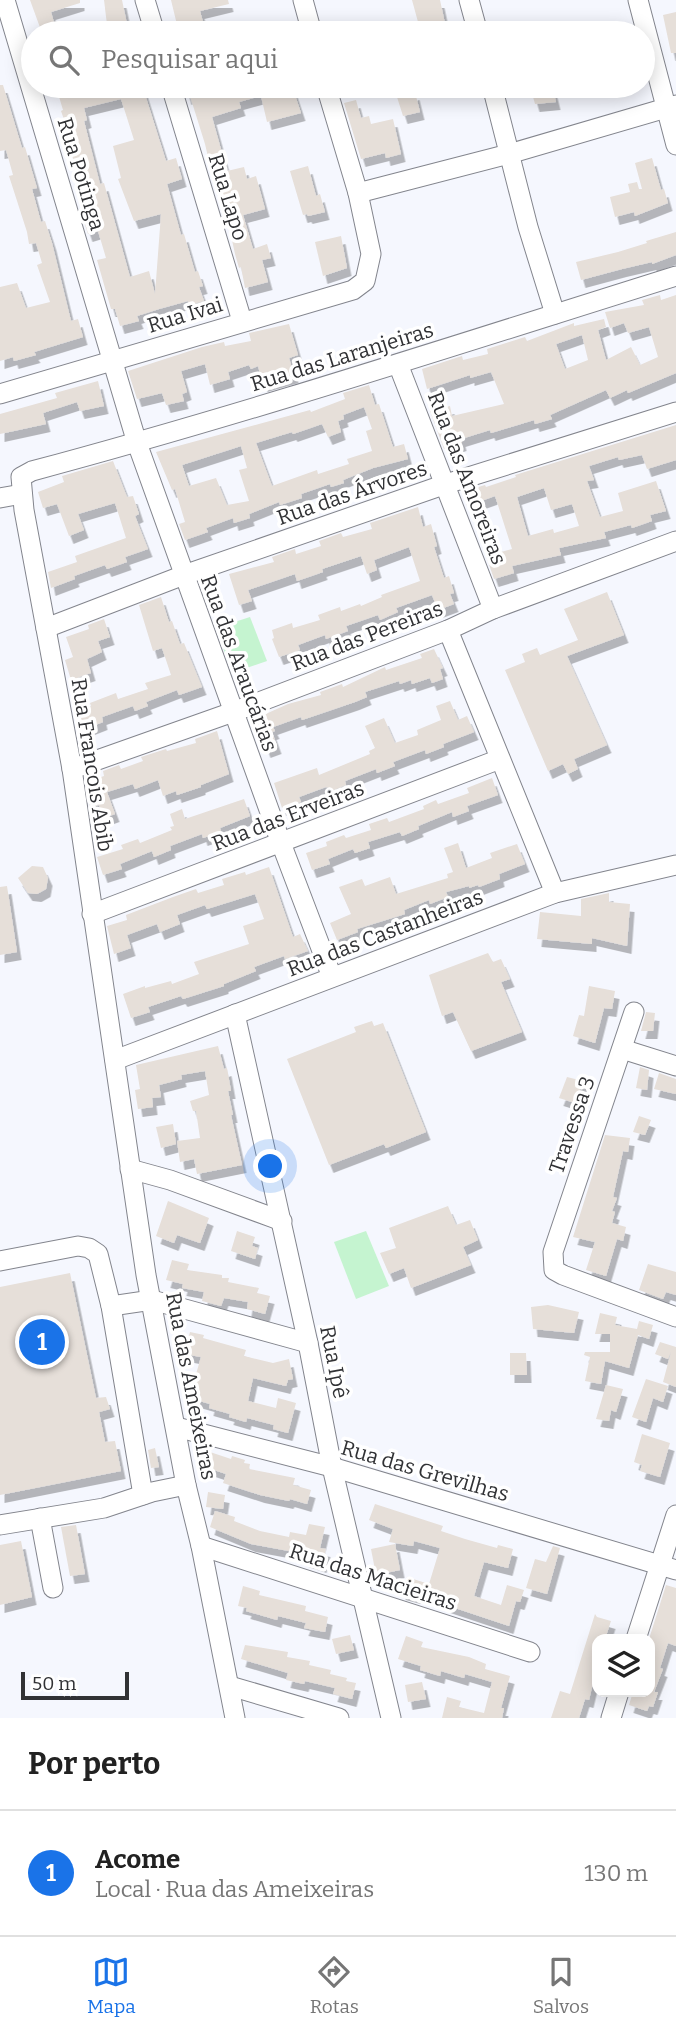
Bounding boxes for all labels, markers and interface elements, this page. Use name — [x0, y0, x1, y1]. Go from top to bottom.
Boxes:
search box — [21, 21, 655, 98]
icon: search — [45, 41, 83, 79]
text: Pesquisar aqui — [101, 44, 278, 75]
street label: Rua Potinga — [52, 114, 111, 234]
street label: Rua Lapo — [202, 150, 254, 244]
street label: Rua Ivai — [144, 291, 226, 339]
street label: Rua das Laranjeiras — [247, 317, 437, 397]
street label: Rua das Amoreiras — [422, 388, 512, 568]
street label: Rua das Árvores — [274, 455, 430, 531]
street label: Rua das Araucárias — [195, 571, 283, 755]
street label: Rua das Pereiras — [287, 595, 447, 677]
street label: Rua Francois Abib — [65, 676, 119, 854]
street label: Rua das Erveiras — [208, 775, 368, 857]
street label: Rua das Castanheiras — [283, 884, 487, 982]
street label: Travessa 3 — [543, 1073, 601, 1177]
your location — [253, 1149, 287, 1183]
street label: Rua das Ameixeiras — [160, 1290, 222, 1482]
pin: 1 — [19, 1316, 65, 1368]
street label: Rua Ipê — [314, 1323, 354, 1401]
street label: Rua das Grevilhas — [338, 1435, 512, 1507]
street label: Rua das Macieiras — [286, 1538, 460, 1616]
map controls — [592, 1634, 655, 1697]
button: layers — [592, 1634, 655, 1697]
scale bar — [21, 1669, 130, 1701]
text: 50 m — [32, 1672, 76, 1695]
text: Por perto — [28, 1746, 160, 1782]
text: Acome — [95, 1844, 180, 1875]
text: 1 — [46, 1859, 56, 1887]
text: 130 m — [584, 1859, 648, 1887]
text: Local · Rua das Ameixeiras — [95, 1875, 374, 1903]
tab: Mapa — [87, 1953, 136, 2018]
tab: Rotas — [310, 1953, 359, 2018]
tab: Salvos — [533, 1953, 589, 2018]

